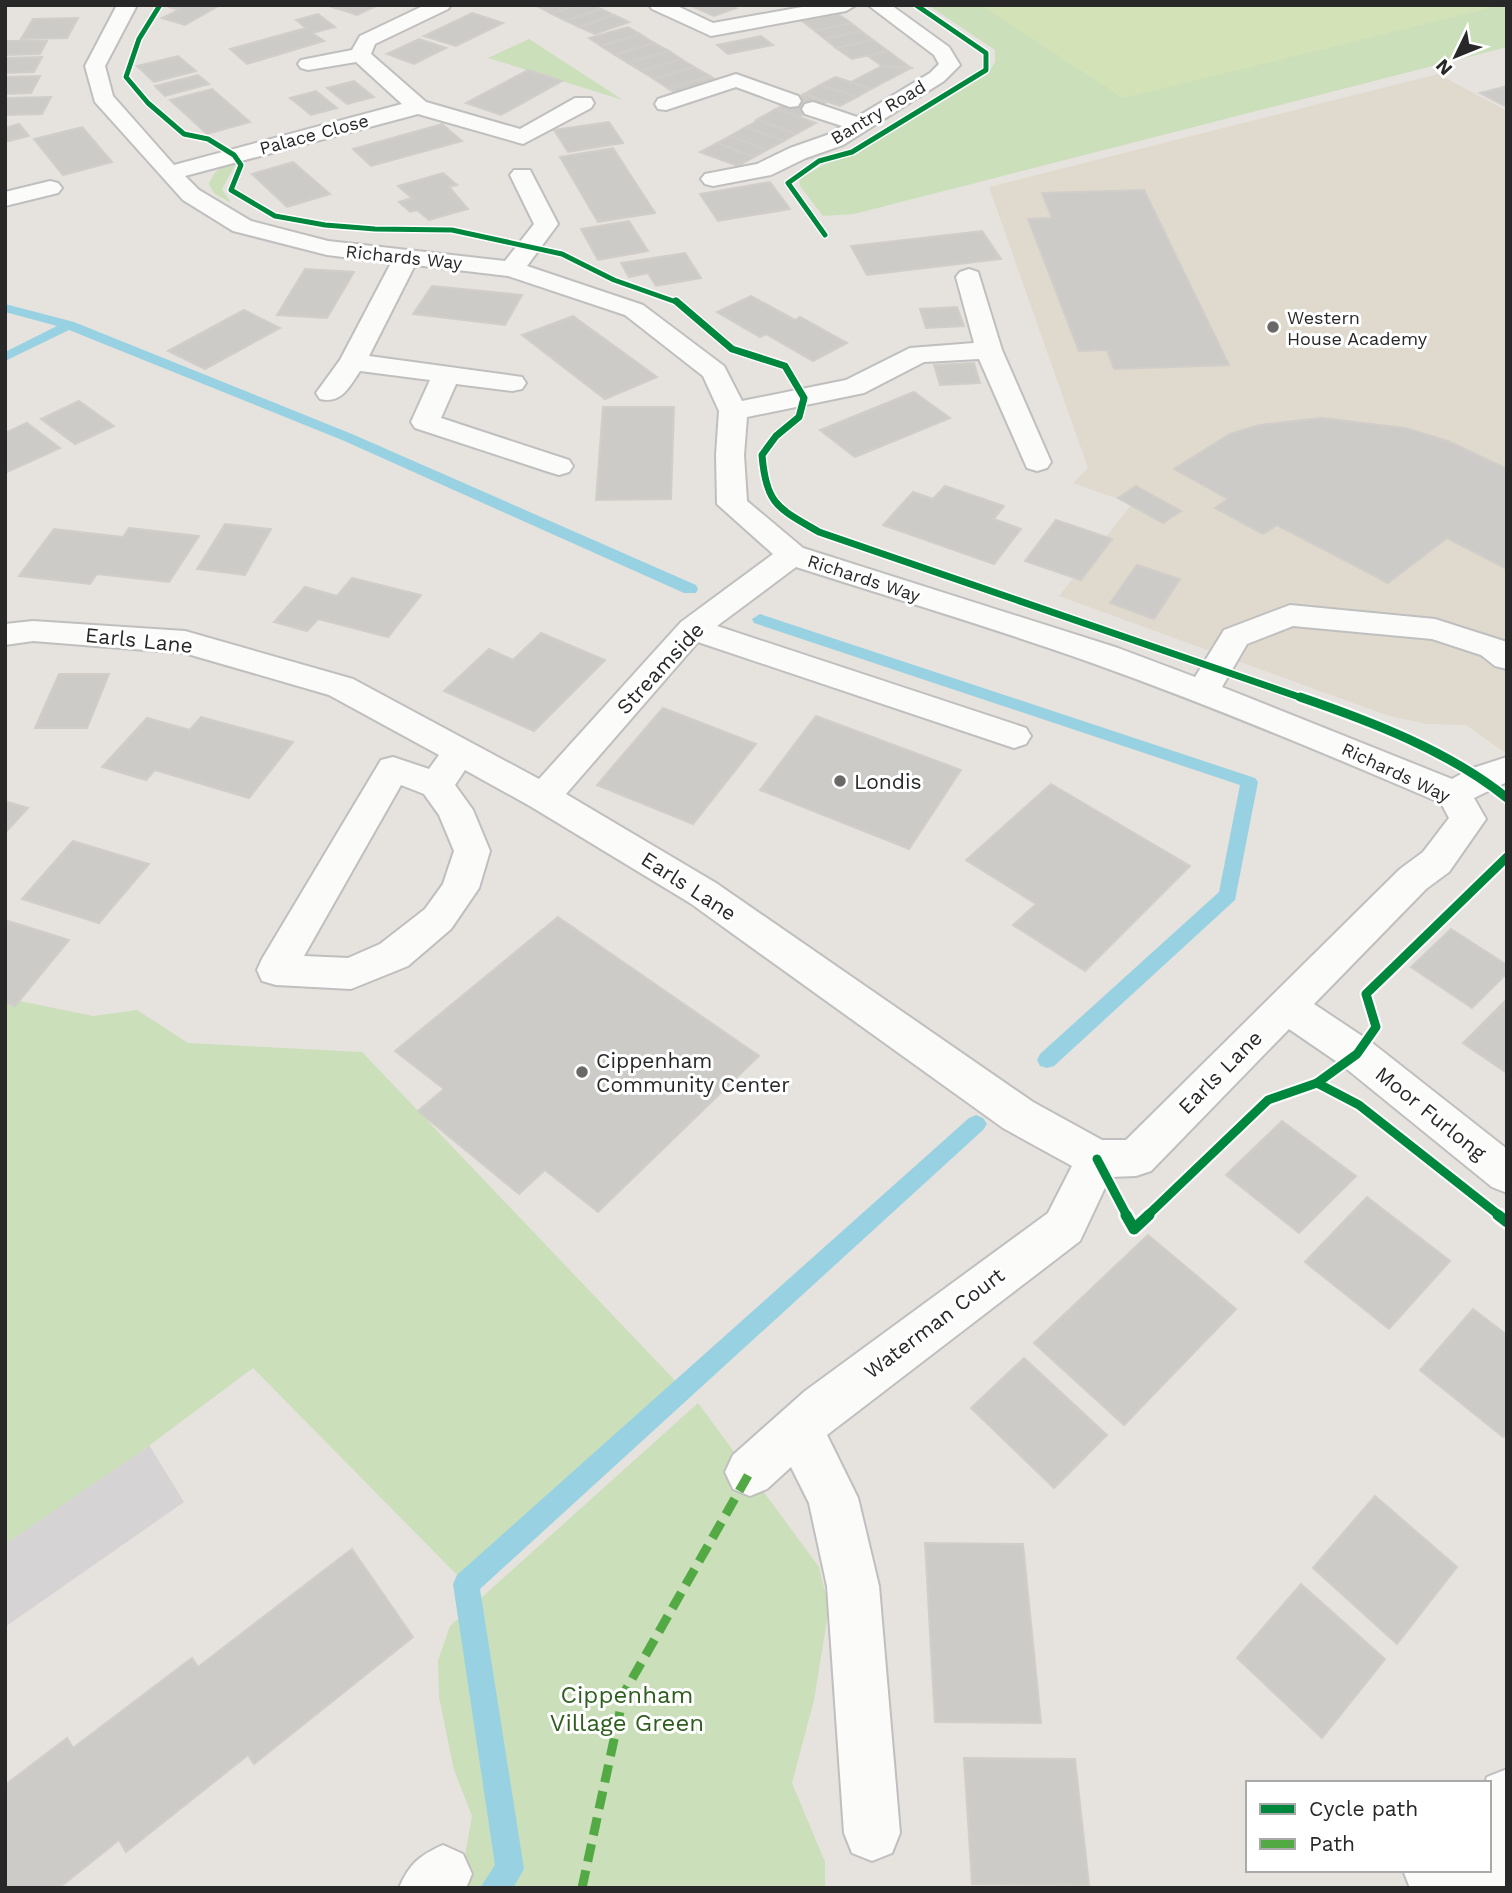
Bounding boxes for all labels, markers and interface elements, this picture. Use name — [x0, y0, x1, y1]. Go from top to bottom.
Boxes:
north arrow — [1421, 21, 1491, 91]
text: N — [1431, 54, 1457, 80]
street label: Bantry Road — [827, 76, 929, 148]
street label: Palace Close — [257, 109, 371, 159]
street label: Richards Way — [345, 240, 464, 274]
place label: Western House Academy — [1287, 307, 1428, 349]
marker: Western House Academy — [1265, 319, 1281, 335]
street label: Richards Way — [805, 550, 924, 606]
street label: Streamside — [611, 617, 709, 719]
street label: Earls Lane — [84, 622, 194, 658]
street label: Richards Way — [1338, 738, 1454, 807]
place label: Londis — [854, 769, 922, 794]
marker: Londis — [832, 773, 848, 789]
street label: Earls Lane — [637, 846, 741, 926]
street label: Earls Lane — [1173, 1025, 1267, 1119]
place label: Cippenham Community Center — [596, 1048, 790, 1097]
street label: Moor Furlong — [1371, 1061, 1492, 1166]
marker: Cippenham Community Center — [574, 1064, 590, 1080]
street label: Waterman Court — [859, 1262, 1009, 1384]
park label: Cippenham Village Green — [550, 1681, 704, 1737]
legend — [1246, 1781, 1491, 1872]
text: Cycle path — [1309, 1796, 1418, 1821]
text: Path — [1309, 1831, 1355, 1856]

